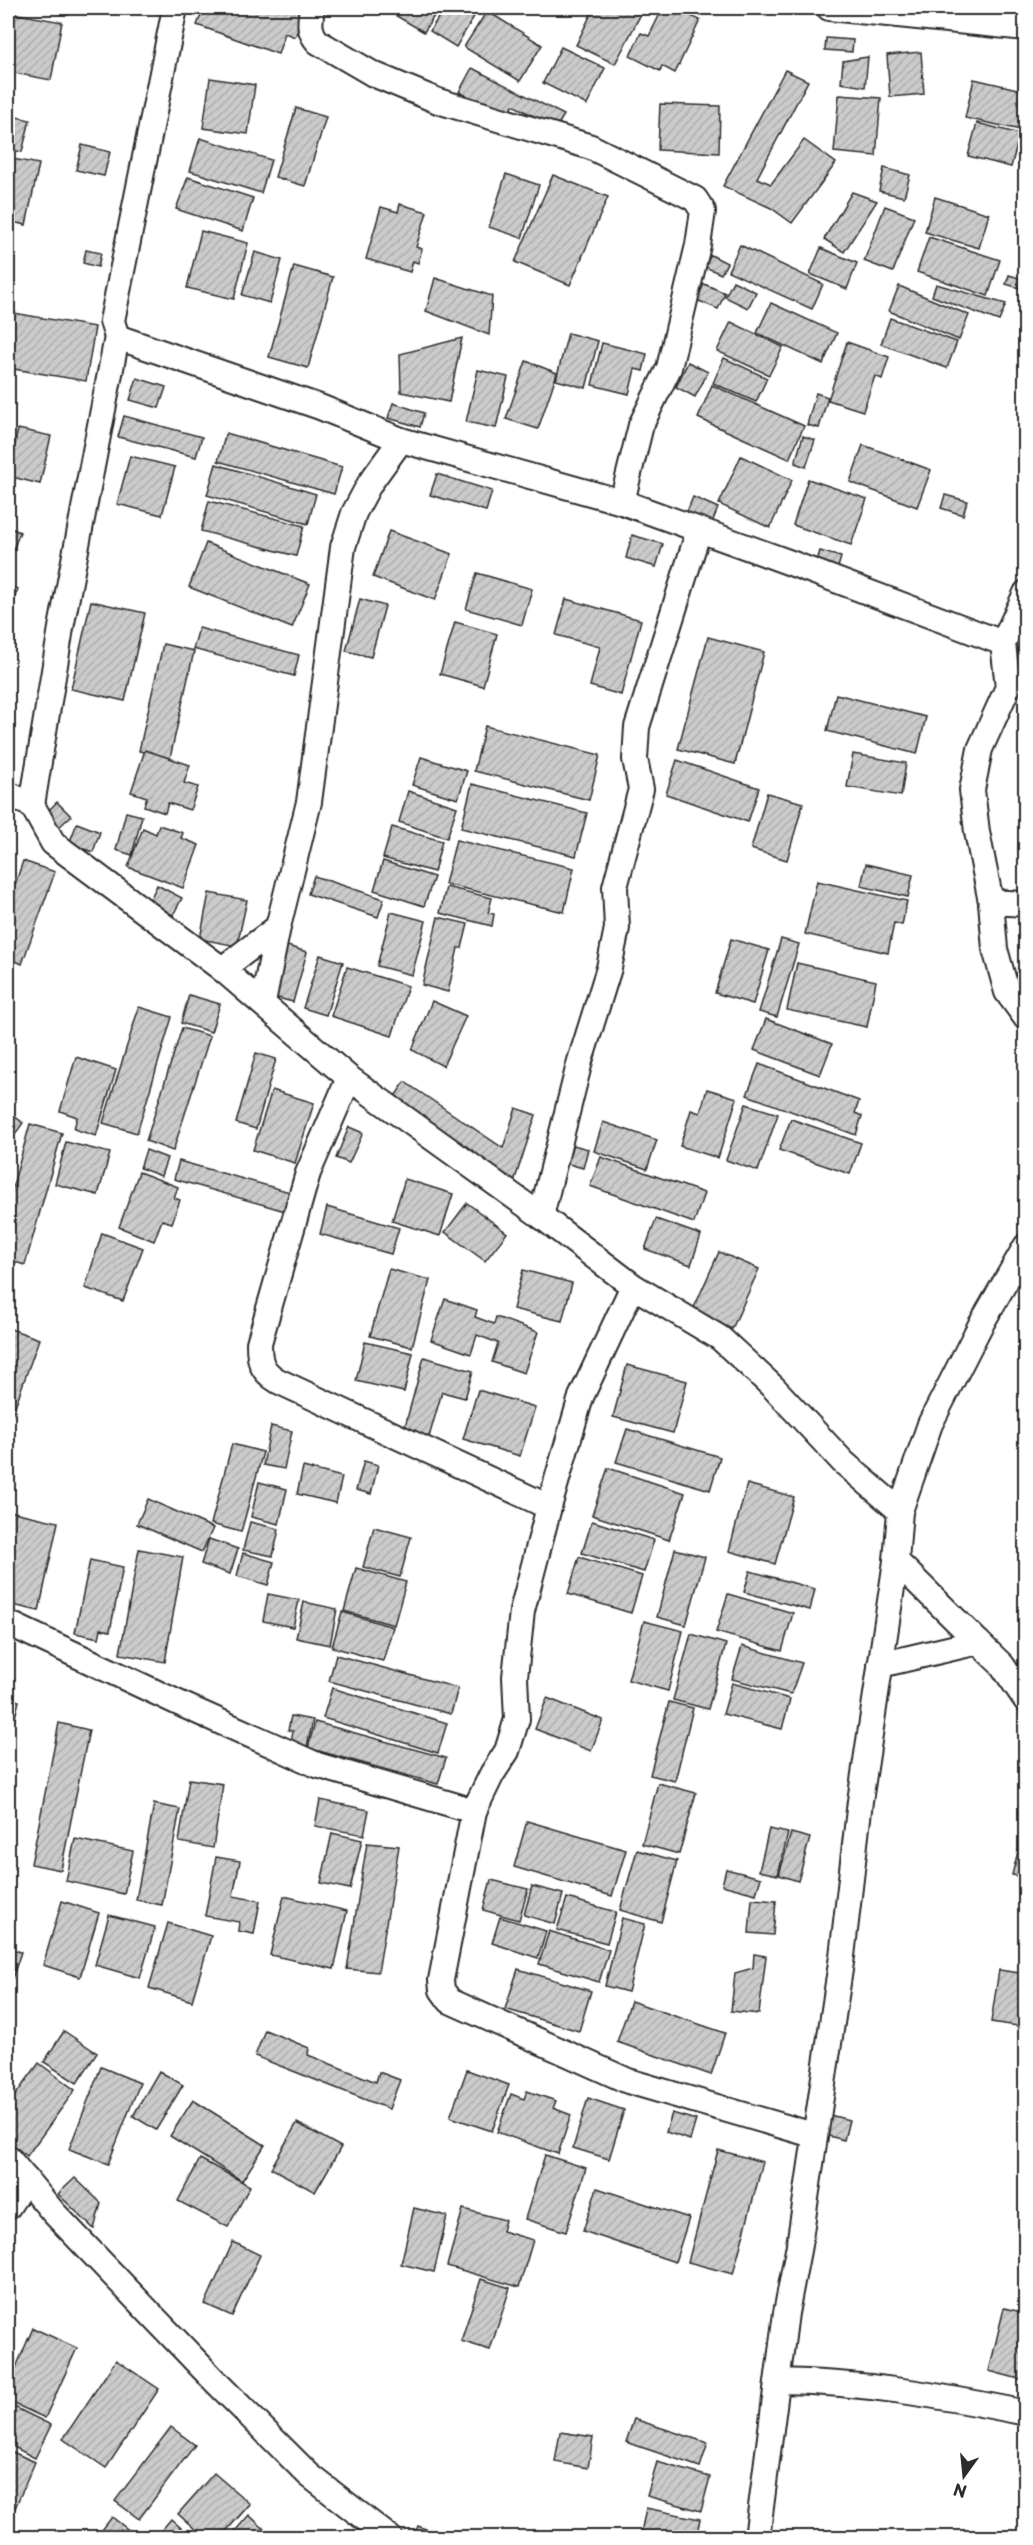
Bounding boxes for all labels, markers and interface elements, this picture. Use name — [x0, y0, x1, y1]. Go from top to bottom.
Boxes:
north arrow — [934, 2446, 994, 2506]
text: N — [951, 2478, 969, 2505]

